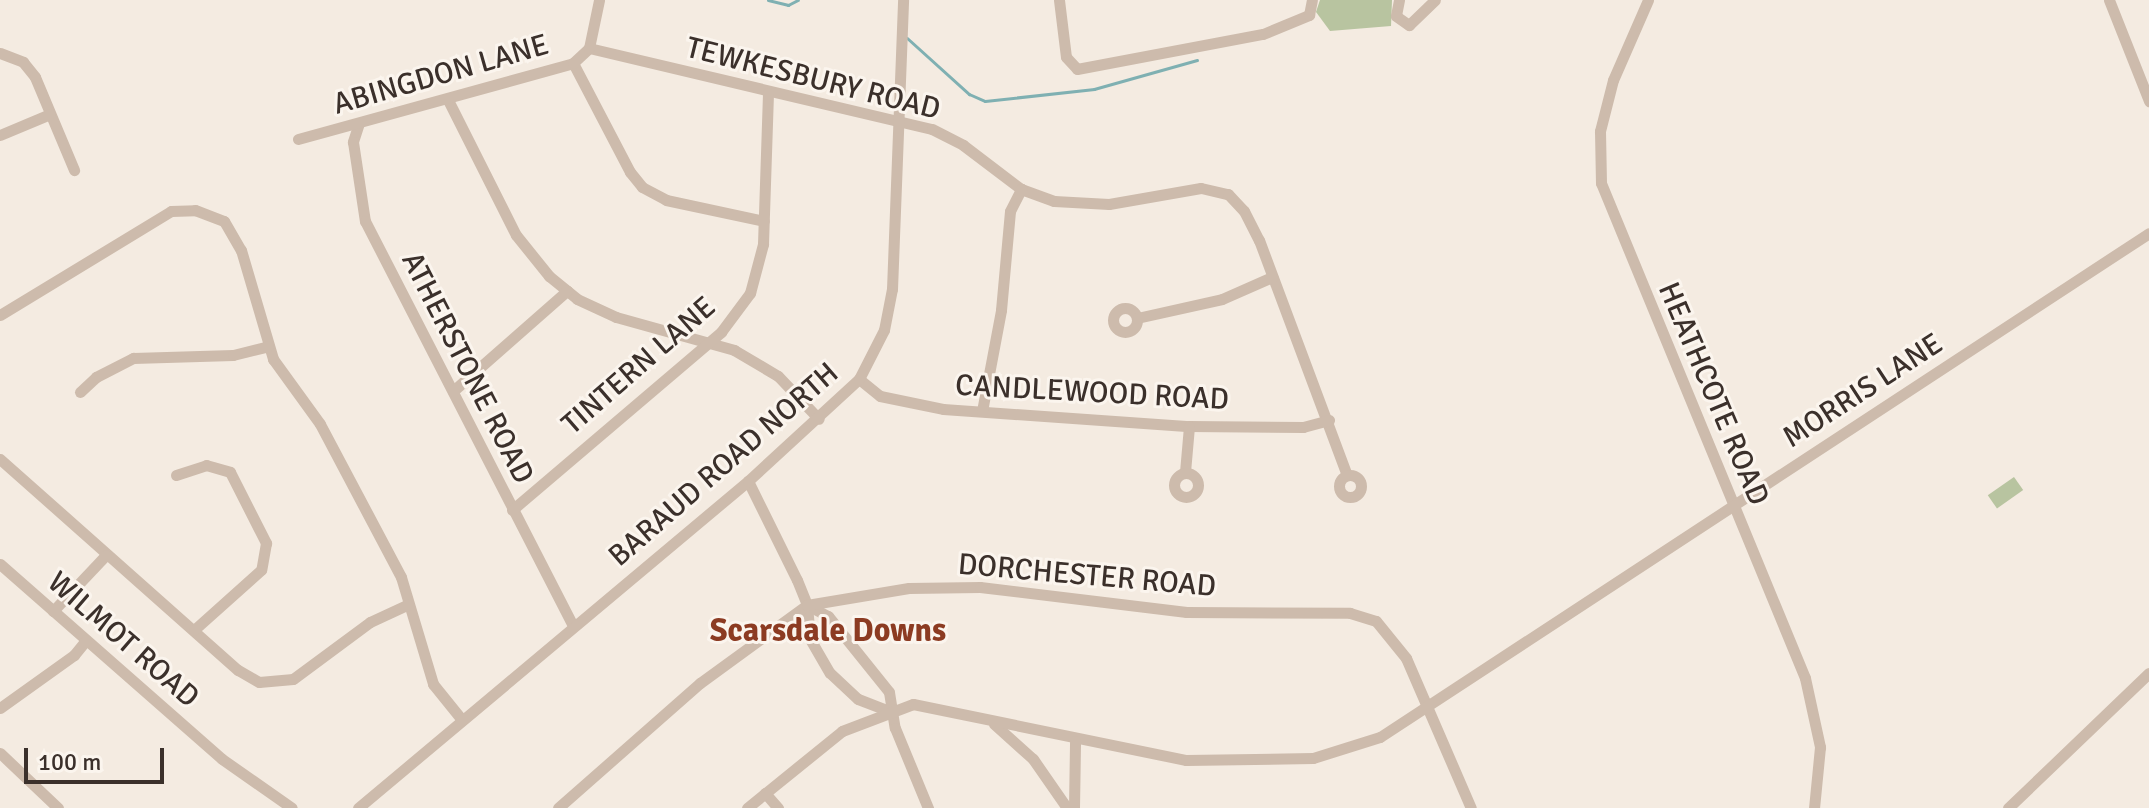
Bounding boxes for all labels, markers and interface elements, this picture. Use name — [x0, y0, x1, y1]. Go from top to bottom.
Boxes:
street label: ABINGDON LANE — [329, 27, 553, 123]
street label: TEWKESBURY ROAD — [682, 30, 944, 128]
street label: ATHERSTONE ROAD — [393, 246, 541, 490]
street label: HEATHCOTE ROAD — [1650, 277, 1776, 511]
street label: TINTERN LANE — [555, 290, 723, 442]
street label: MORRIS LANE — [1776, 326, 1950, 456]
street label: BARAUD ROAD NORTH — [602, 355, 846, 575]
street label: CANDLEWOOD ROAD — [954, 368, 1230, 418]
street label: DORCHESTER ROAD — [956, 547, 1218, 605]
street label: WILMOT ROAD — [40, 564, 206, 716]
district label: Scarsdale Downs — [710, 612, 946, 650]
scale bar — [28, 732, 168, 782]
text: 100 m — [38, 747, 101, 777]

